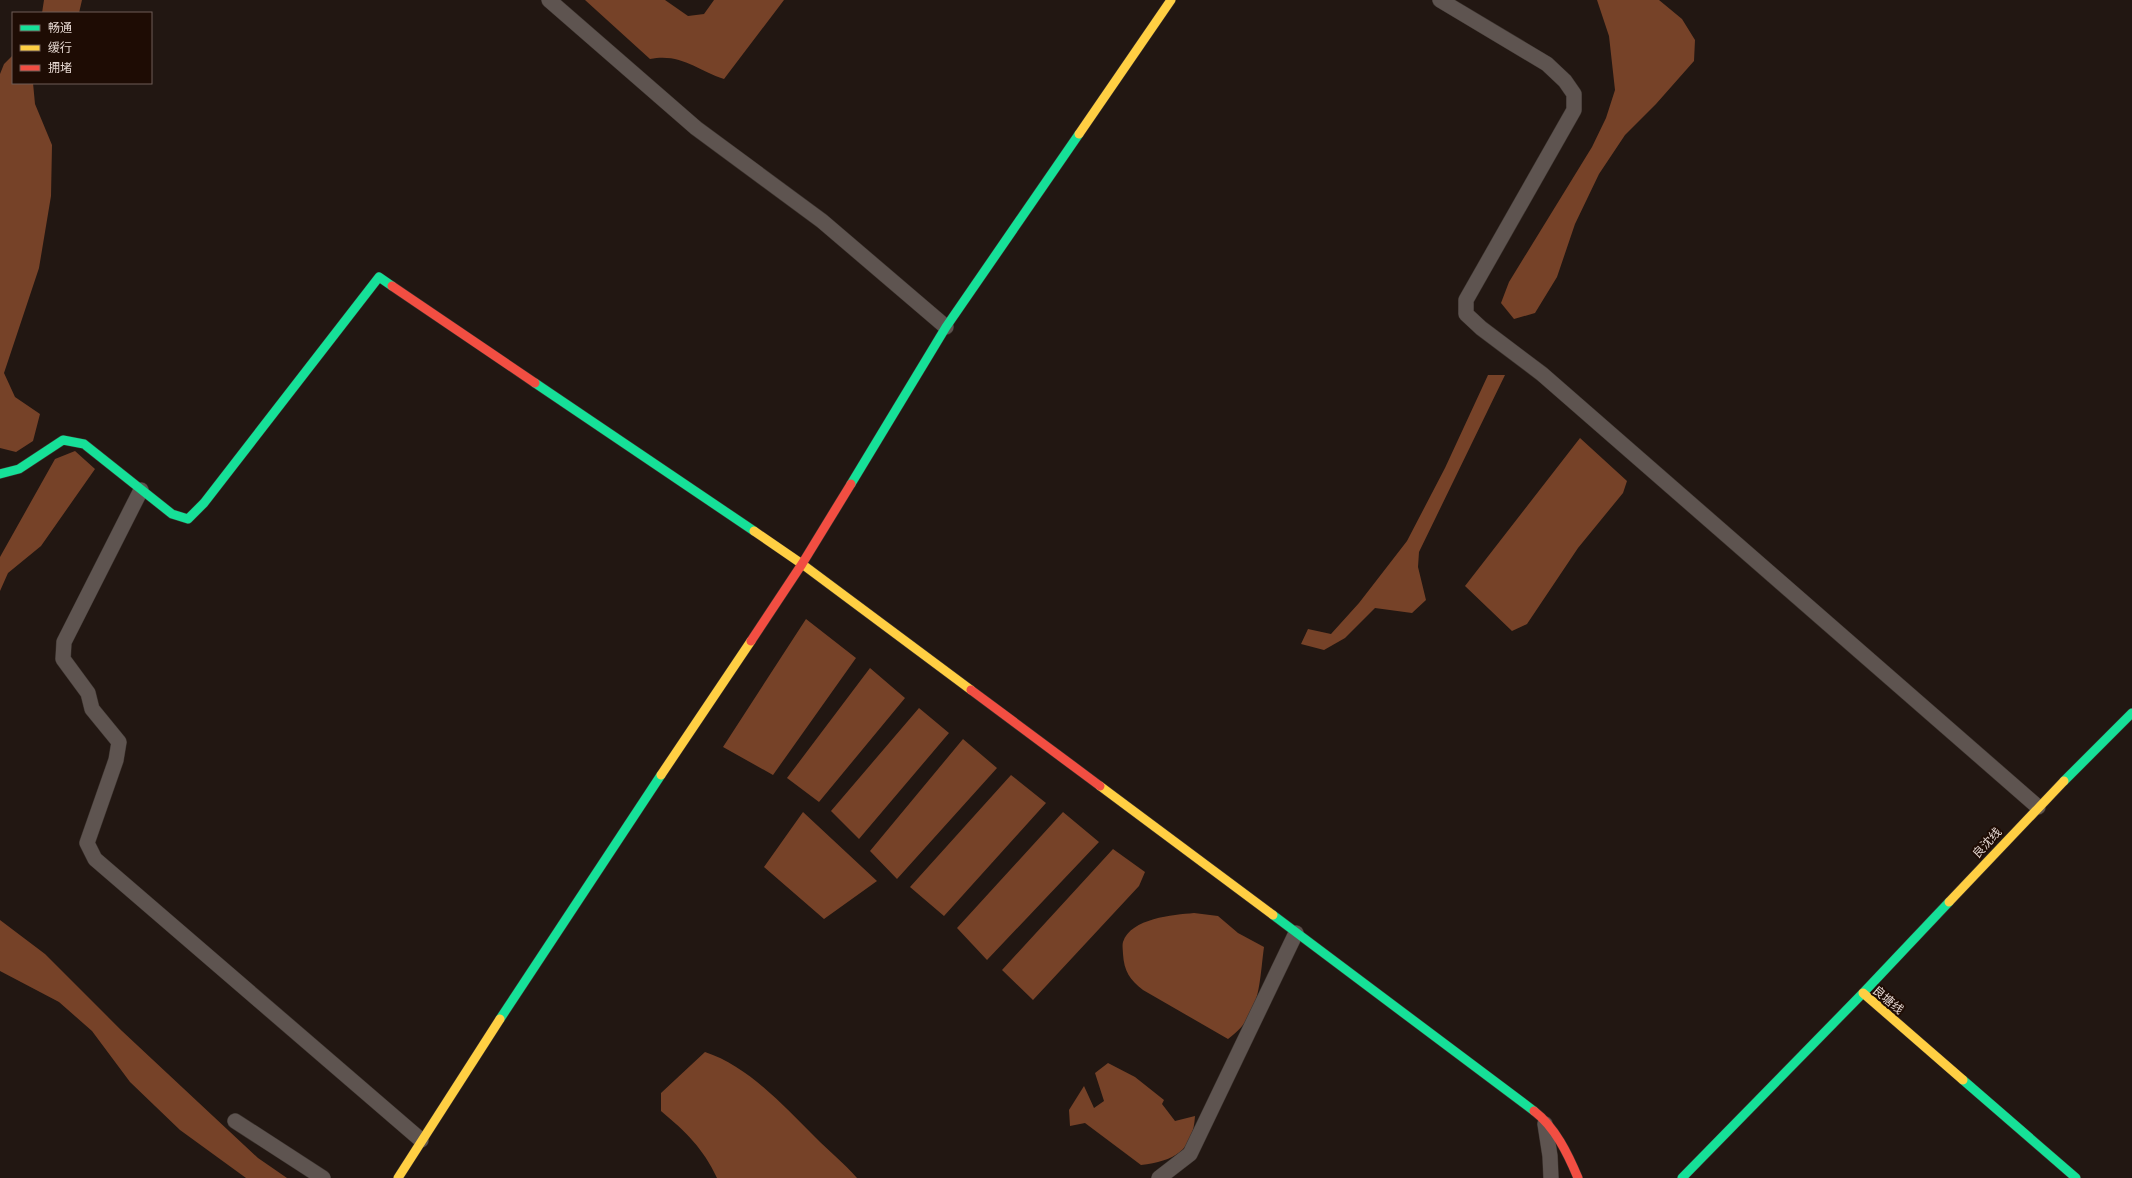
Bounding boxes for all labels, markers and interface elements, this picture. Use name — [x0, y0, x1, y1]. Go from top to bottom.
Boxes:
legend — [12, 12, 152, 84]
text: 畅通 — [48, 20, 72, 36]
text: 缓行 — [48, 40, 72, 56]
text: 拥堵 — [48, 60, 72, 76]
street label: 良沈线 — [1969, 824, 2005, 862]
street label: 良塘线 — [1869, 982, 1907, 1018]

